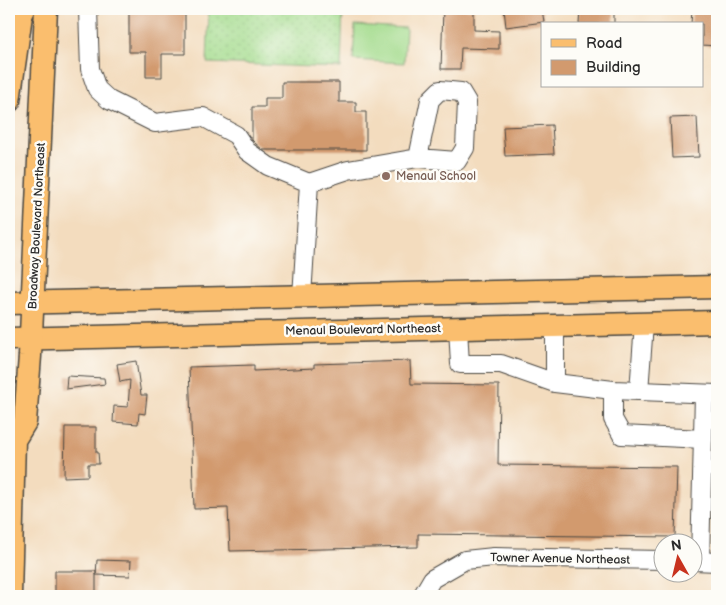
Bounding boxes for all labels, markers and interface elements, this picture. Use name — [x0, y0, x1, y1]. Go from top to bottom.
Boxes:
legend — [541, 22, 704, 88]
text: Road — [586, 34, 622, 53]
text: Building — [586, 58, 641, 77]
street label: Broadway Boulevard Northeast — [25, 142, 49, 310]
place label: Menaul School — [396, 169, 476, 184]
marker: Menaul School — [380, 170, 392, 182]
street label: Menaul Boulevard Northeast — [285, 321, 441, 339]
north arrow — [654, 532, 704, 582]
text: N — [670, 536, 683, 555]
street label: Towner Avenue Northeast — [490, 550, 630, 568]

